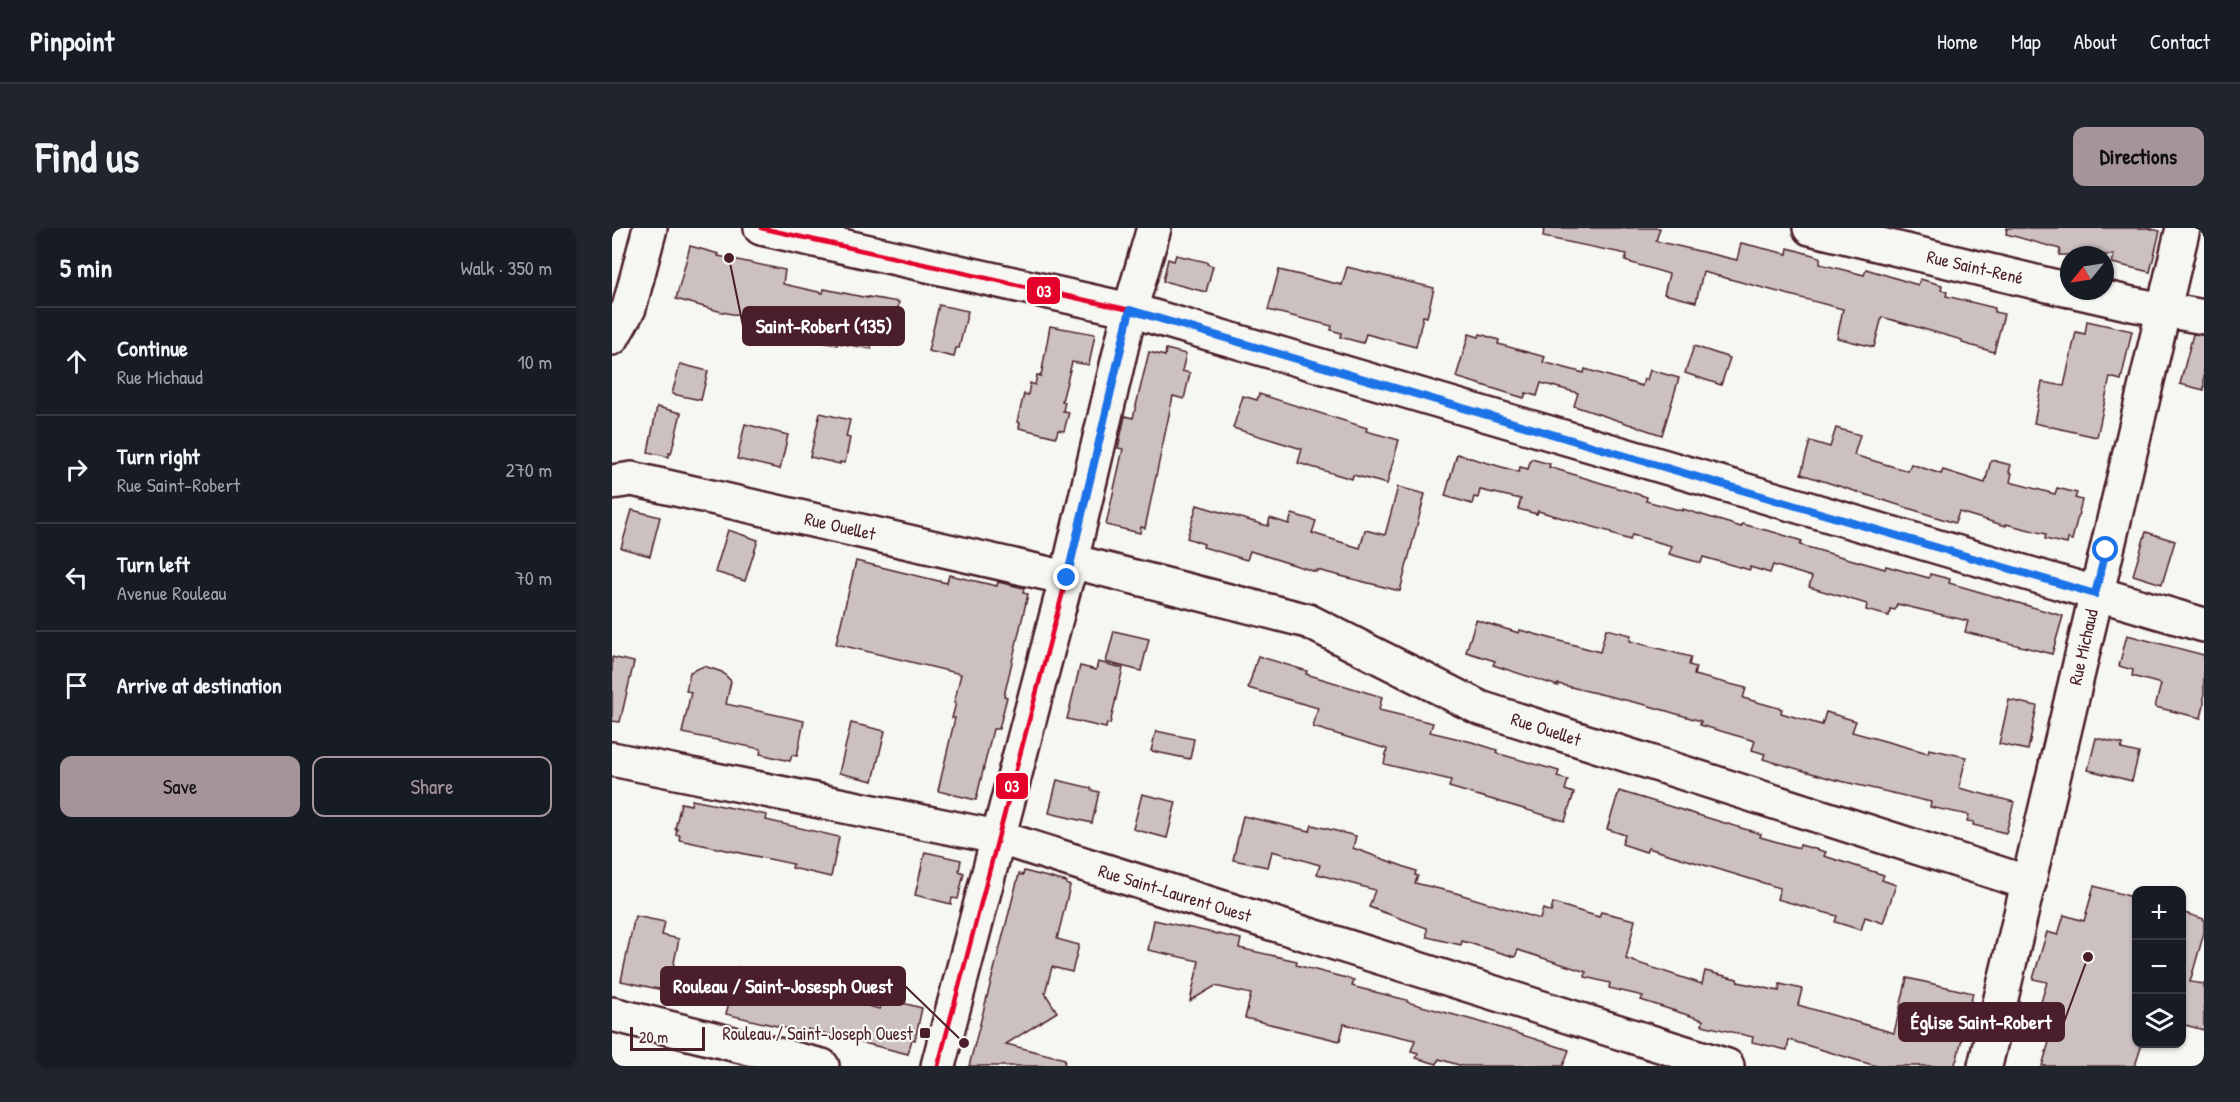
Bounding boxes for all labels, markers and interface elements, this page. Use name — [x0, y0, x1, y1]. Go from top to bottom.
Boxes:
text: Pinpoint — [30, 22, 114, 60]
text: Home — [1937, 27, 1978, 56]
text: Map — [2011, 27, 2041, 56]
text: About — [2074, 27, 2117, 56]
text: Contact — [2150, 27, 2210, 56]
button: Directions — [2073, 127, 2204, 186]
text: Find us — [36, 128, 139, 185]
street label: Rue Saint-René — [1924, 244, 2026, 290]
north arrow — [2060, 246, 2114, 300]
text: 5 min — [60, 250, 112, 285]
text: Walk · 350 m — [460, 254, 552, 281]
line badge: 03 — [1026, 276, 1061, 305]
text: 03 — [1037, 280, 1051, 302]
callout: Saint-Robert (135) — [743, 307, 904, 345]
text: Saint-Robert (135) — [756, 312, 892, 339]
text: Continue — [117, 333, 188, 363]
icon: ahead — [60, 345, 93, 378]
text: 10 m — [518, 348, 552, 375]
text: Rue Michaud — [117, 363, 203, 390]
text: Turn right — [117, 441, 200, 471]
icon: right — [60, 453, 93, 486]
text: 270 m — [506, 456, 552, 483]
text: Rue Saint-Robert — [117, 471, 240, 498]
street label: Rue Ouellet — [802, 506, 879, 546]
route start — [2092, 536, 2118, 562]
text: Turn left — [117, 549, 190, 579]
icon: left — [60, 561, 93, 594]
text: 70 m — [515, 564, 552, 591]
route end — [1053, 564, 1079, 590]
text: Avenue Rouleau — [117, 579, 227, 606]
street label: Rue Michaud — [2062, 607, 2104, 687]
icon: arrive — [60, 669, 93, 702]
text: Arrive at destination — [117, 670, 282, 700]
street label: Rue Ouellet — [1508, 706, 1585, 752]
button: Save — [60, 756, 300, 817]
button: Share — [312, 756, 552, 817]
line badge: 03 — [995, 772, 1029, 800]
text: 03 — [1005, 775, 1019, 797]
street label: Rue Saint-Laurent Ouest — [1095, 858, 1255, 928]
map controls — [2132, 886, 2186, 1048]
button: + — [2132, 886, 2186, 940]
button: − — [2132, 940, 2186, 994]
callout: Rouleau / Saint-Josesph Ouest — [661, 967, 905, 1005]
text: Rouleau / Saint-Josesph Ouest — [673, 972, 894, 1000]
button: layers — [2132, 994, 2186, 1048]
callout: Église Saint-Robert — [1899, 1003, 2064, 1041]
text: Église Saint-Robert — [1910, 1008, 2053, 1036]
place label: Rouleau / Saint-Joseph Ouest — [722, 1021, 914, 1046]
scale bar — [630, 1024, 705, 1052]
text: 20 m — [639, 1026, 668, 1048]
marker: Rouleau / Saint-Joseph Ouest — [918, 1026, 932, 1040]

